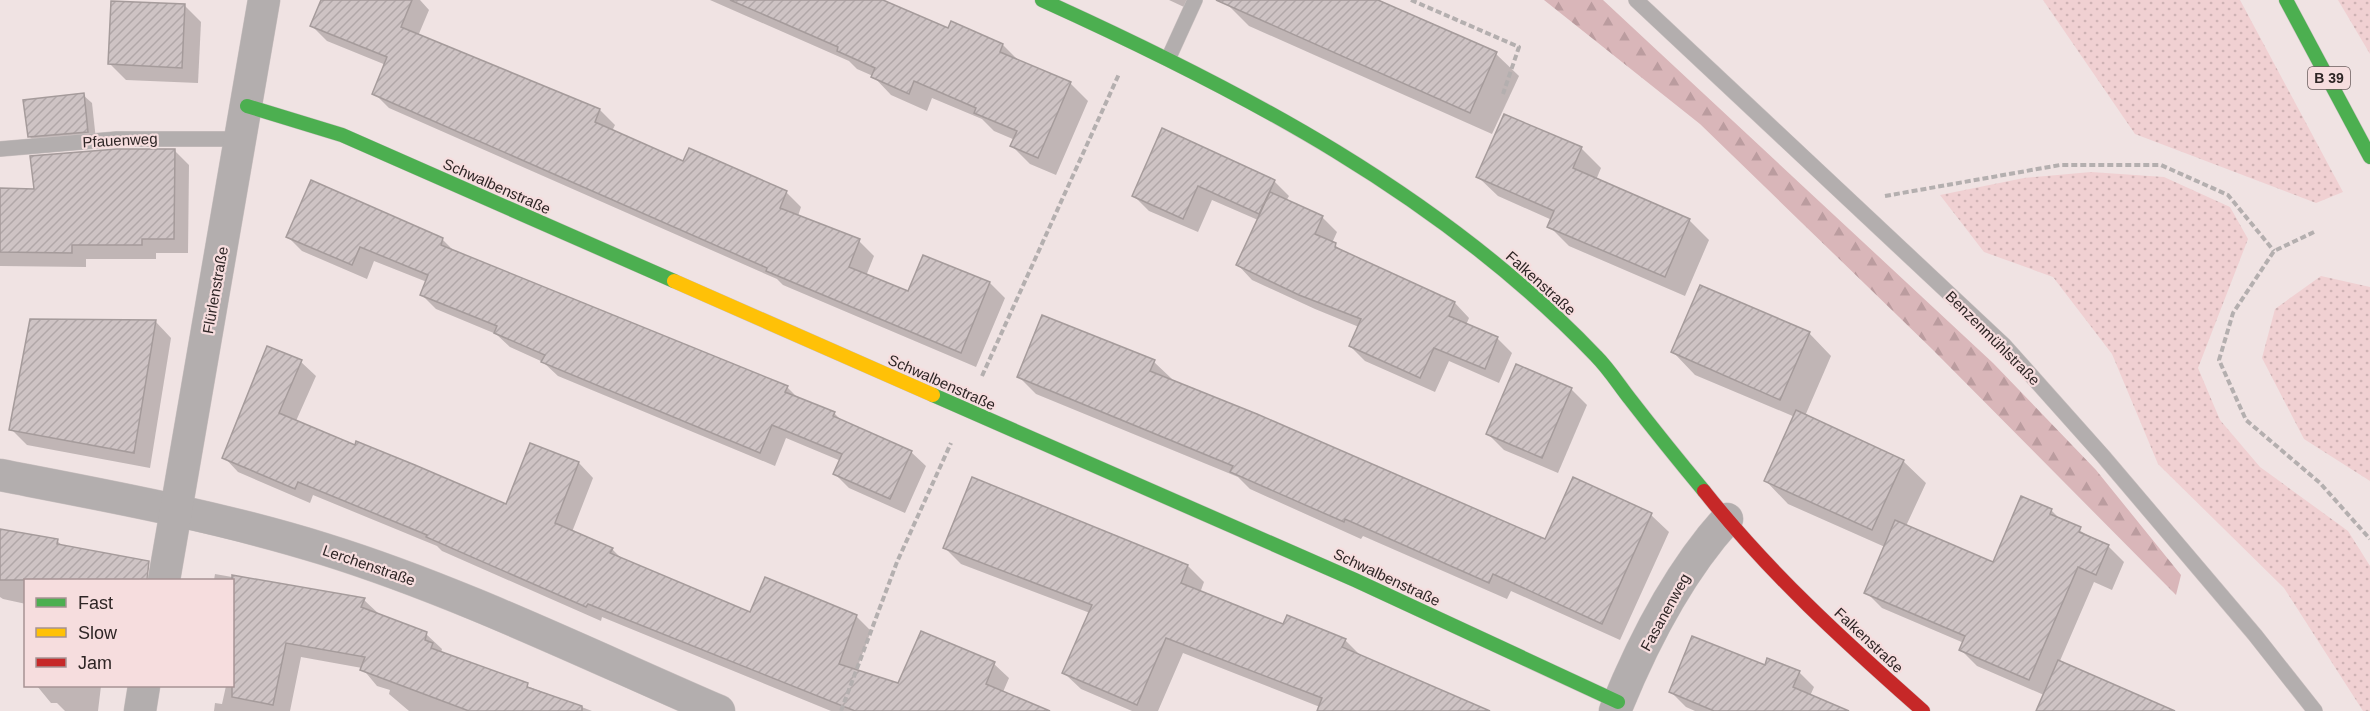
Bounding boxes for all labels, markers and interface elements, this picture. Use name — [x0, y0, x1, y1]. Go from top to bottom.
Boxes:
road number: B 39 — [2308, 67, 2350, 89]
street label: Pfauenweg — [82, 130, 158, 150]
street label: Schwalbenstraße — [441, 155, 553, 217]
street label: Flürlenstraße — [199, 245, 231, 335]
street label: Falkenstraße — [1503, 247, 1579, 319]
street label: Benzenmühlstraße — [1942, 287, 2044, 389]
street label: Schwalbenstraße — [886, 351, 998, 413]
street label: Lerchenstraße — [321, 541, 417, 589]
street label: Schwalbenstraße — [1331, 545, 1443, 609]
street label: Fasanenweg — [1637, 570, 1693, 654]
legend — [24, 579, 234, 687]
text: Fast — [78, 593, 113, 613]
street label: Falkenstraße — [1831, 604, 1907, 676]
text: Slow — [78, 623, 118, 643]
text: Jam — [78, 653, 112, 673]

